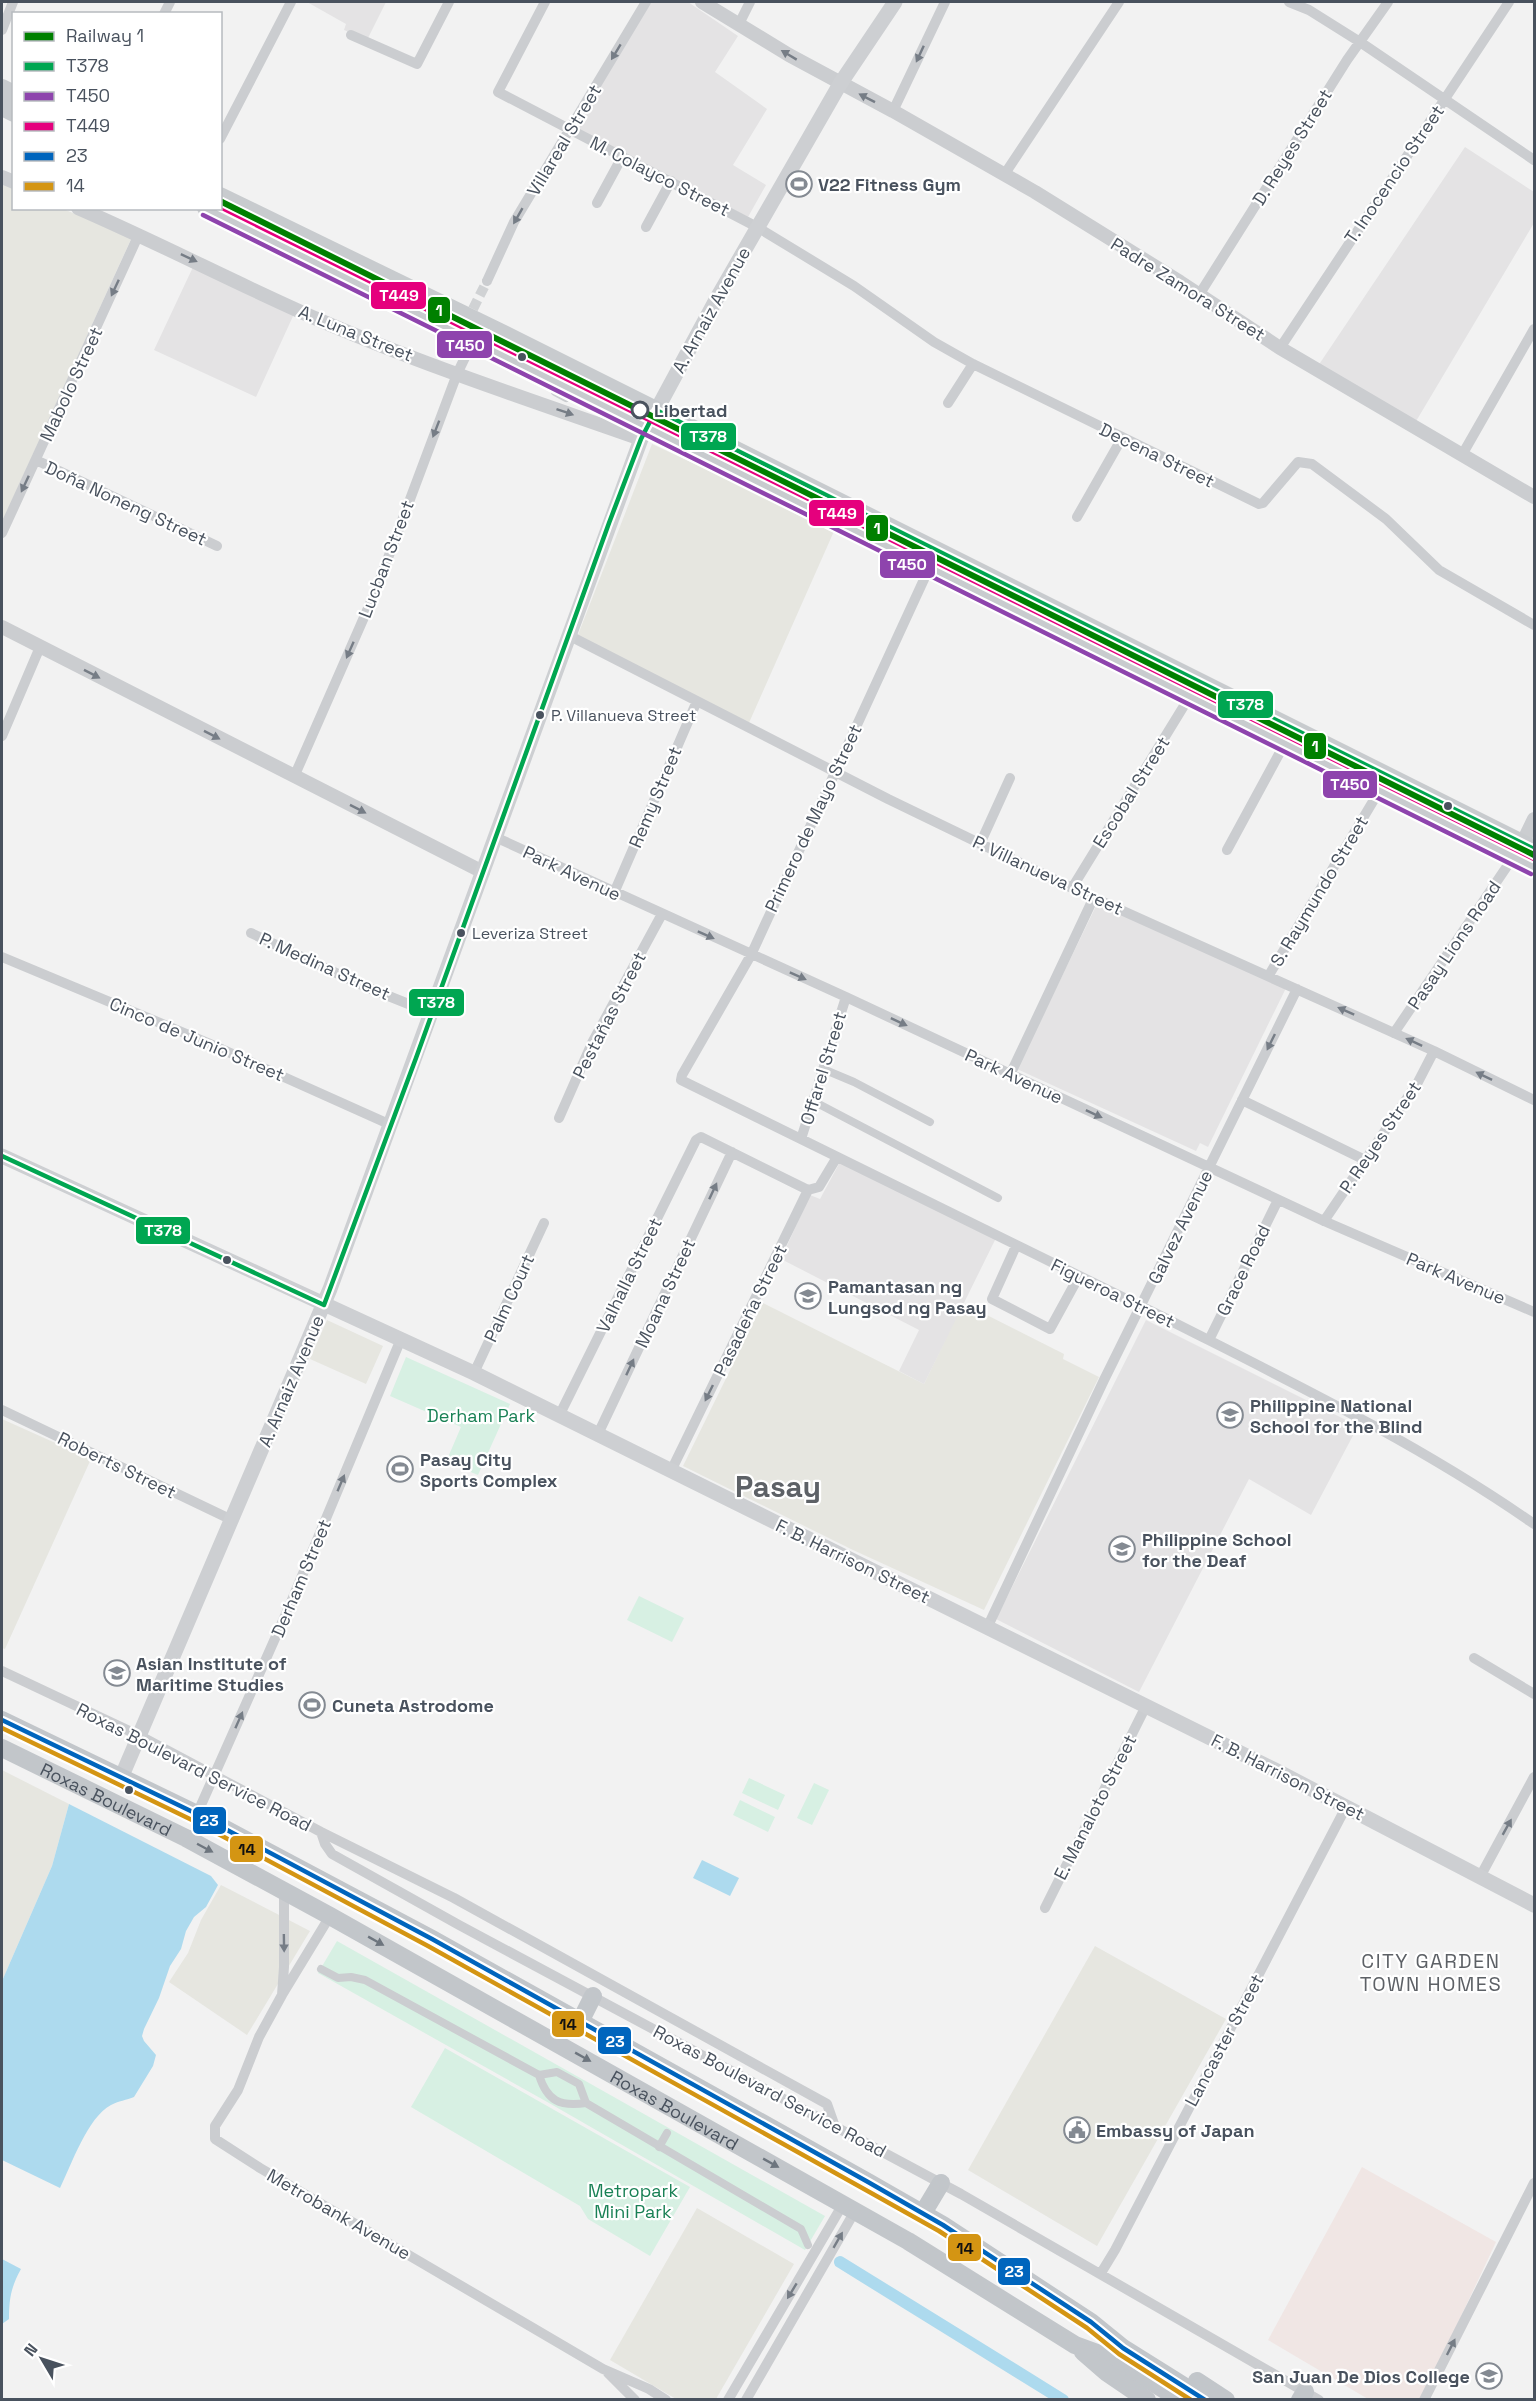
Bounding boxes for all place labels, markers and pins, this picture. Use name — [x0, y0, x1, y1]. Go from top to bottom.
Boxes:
sports icon: V22 Fitness Gym — [784, 169, 814, 199]
place label: V22 Fitness Gym — [818, 173, 961, 196]
unlabelled marker — [516, 351, 528, 363]
place label: Libertad — [654, 399, 727, 422]
marker: Libertad — [631, 401, 649, 419]
place label: P. Villanueva Street — [551, 705, 696, 726]
marker: P. Villanueva Street — [534, 709, 546, 721]
unlabelled marker — [1442, 800, 1454, 812]
place label: Leveriza Street — [472, 923, 588, 944]
marker: Leveriza Street — [455, 927, 467, 939]
unlabelled marker — [221, 1254, 233, 1266]
place label: Pamantasan ng Lungsod ng Pasay — [828, 1275, 987, 1319]
school or university icon: Pamantasan ng Lungsod ng Pasay — [793, 1281, 823, 1311]
place label: Philippine National School for the Blind — [1250, 1394, 1423, 1438]
school or university icon: Philippine National School for the Blind — [1215, 1400, 1245, 1430]
place label: Pasay City Sports Complex — [420, 1448, 558, 1492]
sports icon: Pasay City Sports Complex — [385, 1454, 415, 1484]
place label: Philippine School for the Deaf — [1142, 1528, 1292, 1572]
school or university icon: Philippine School for the Deaf — [1107, 1534, 1137, 1564]
place label: Asian Institute of Maritime Studies — [136, 1652, 287, 1696]
school or university icon: Asian Institute of Maritime Studies — [102, 1658, 132, 1688]
sports icon: Cuneta Astrodome — [297, 1690, 327, 1720]
place label: Cuneta Astrodome — [332, 1694, 494, 1717]
unlabelled marker — [123, 1784, 135, 1796]
public building icon: Embassy of Japan — [1062, 2115, 1092, 2145]
place label: Embassy of Japan — [1096, 2119, 1255, 2142]
school or university icon: San Juan De Dios College — [1474, 2361, 1504, 2391]
place label: San Juan De Dios College — [1252, 2365, 1470, 2388]

